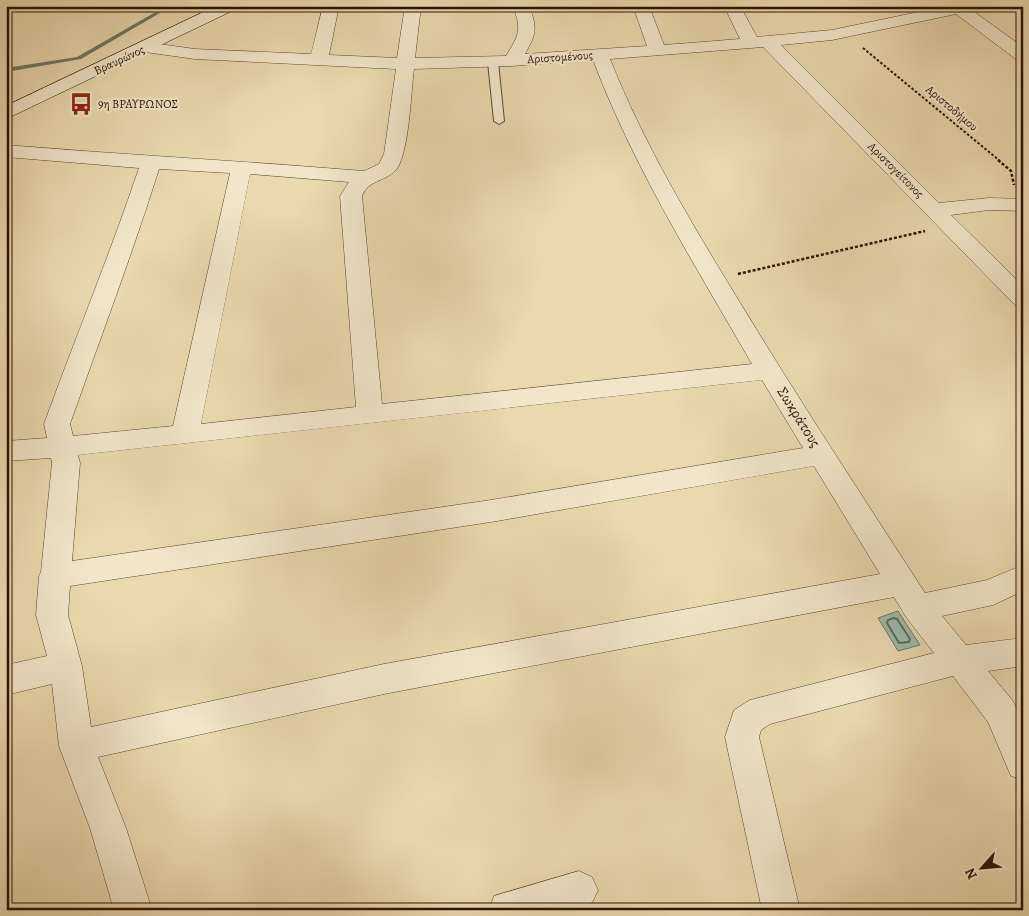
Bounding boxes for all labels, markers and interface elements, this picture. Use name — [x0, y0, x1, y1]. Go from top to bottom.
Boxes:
street label: Βραυρώνος — [91, 41, 147, 79]
street label: Αριστομένους — [526, 47, 593, 67]
street label: Αριστοδήμου — [922, 81, 982, 135]
bus stop icon: 9η ΒΡΑΥΡΩΝΟΣ — [68, 91, 94, 117]
place label: 9η ΒΡΑΥΡΩΝΟΣ — [98, 96, 178, 112]
street label: Αριστογείτονος — [864, 138, 927, 201]
street label: Σωκράτους — [773, 383, 825, 451]
north arrow — [956, 844, 1006, 894]
text: N — [960, 865, 982, 883]

